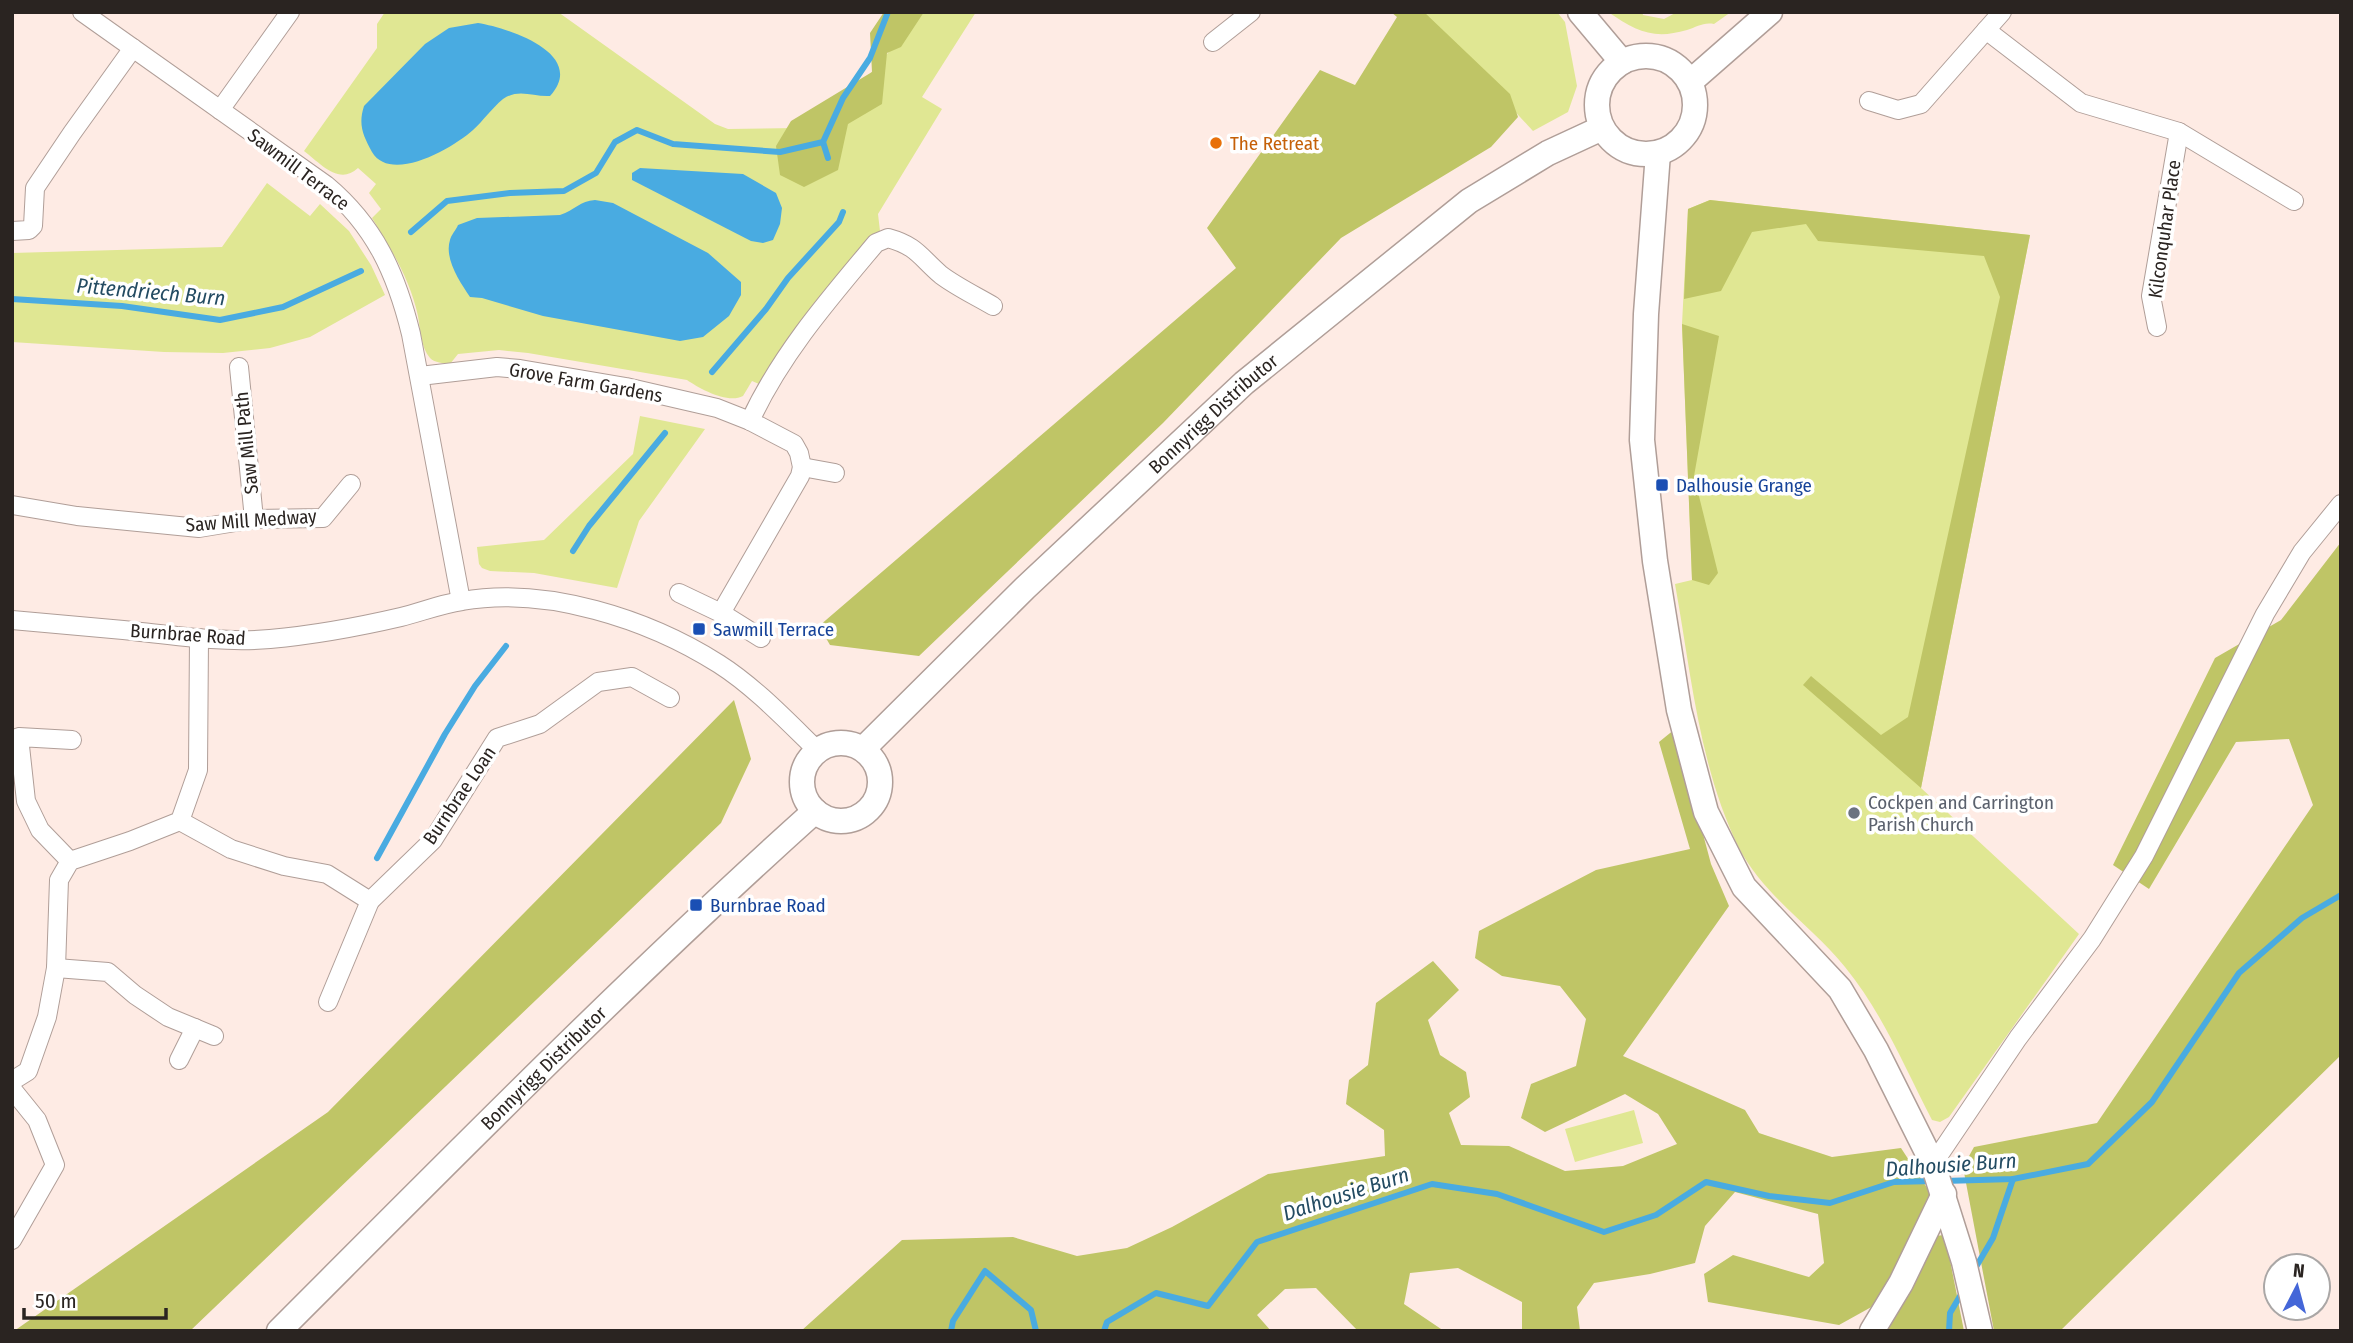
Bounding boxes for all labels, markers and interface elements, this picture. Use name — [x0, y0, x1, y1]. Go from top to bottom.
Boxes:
street label: Sawmill Terrace — [243, 124, 354, 215]
place label: The Retreat — [1230, 132, 1320, 155]
marker: The Retreat — [1208, 135, 1224, 151]
street label: Kilconquhar Place — [2143, 159, 2186, 300]
water label: Pittendriech Burn — [76, 273, 226, 311]
street label: Bonnyrigg Distributor — [1144, 349, 1283, 478]
street label: Grove Farm Gardens — [507, 358, 664, 407]
street label: Saw Mill Path — [230, 391, 263, 495]
place label: Dalhousie Grange — [1676, 474, 1812, 497]
marker: Dalhousie Grange — [1654, 477, 1670, 493]
street label: Saw Mill Medway — [185, 504, 318, 537]
place label: Sawmill Terrace — [713, 618, 834, 641]
street label: Burnbrae Road — [129, 619, 246, 650]
marker: Sawmill Terrace — [691, 621, 707, 637]
street label: Burnbrae Loan — [418, 742, 501, 849]
place label: Cockpen and Carrington Parish Church — [1868, 791, 2054, 836]
marker: Cockpen and Carrington Parish Church — [1846, 805, 1862, 821]
place label: Burnbrae Road — [710, 894, 826, 917]
marker: Burnbrae Road — [688, 897, 704, 913]
street label: Bonnyrigg Distributor — [476, 1001, 612, 1135]
water label: Dalhousie Burn — [1885, 1147, 2017, 1183]
water label: Dalhousie Burn — [1280, 1161, 1412, 1227]
north arrow — [2262, 1252, 2332, 1322]
text: N — [2292, 1259, 2306, 1283]
scale bar — [24, 1276, 166, 1320]
text: 50 m — [35, 1288, 77, 1314]

